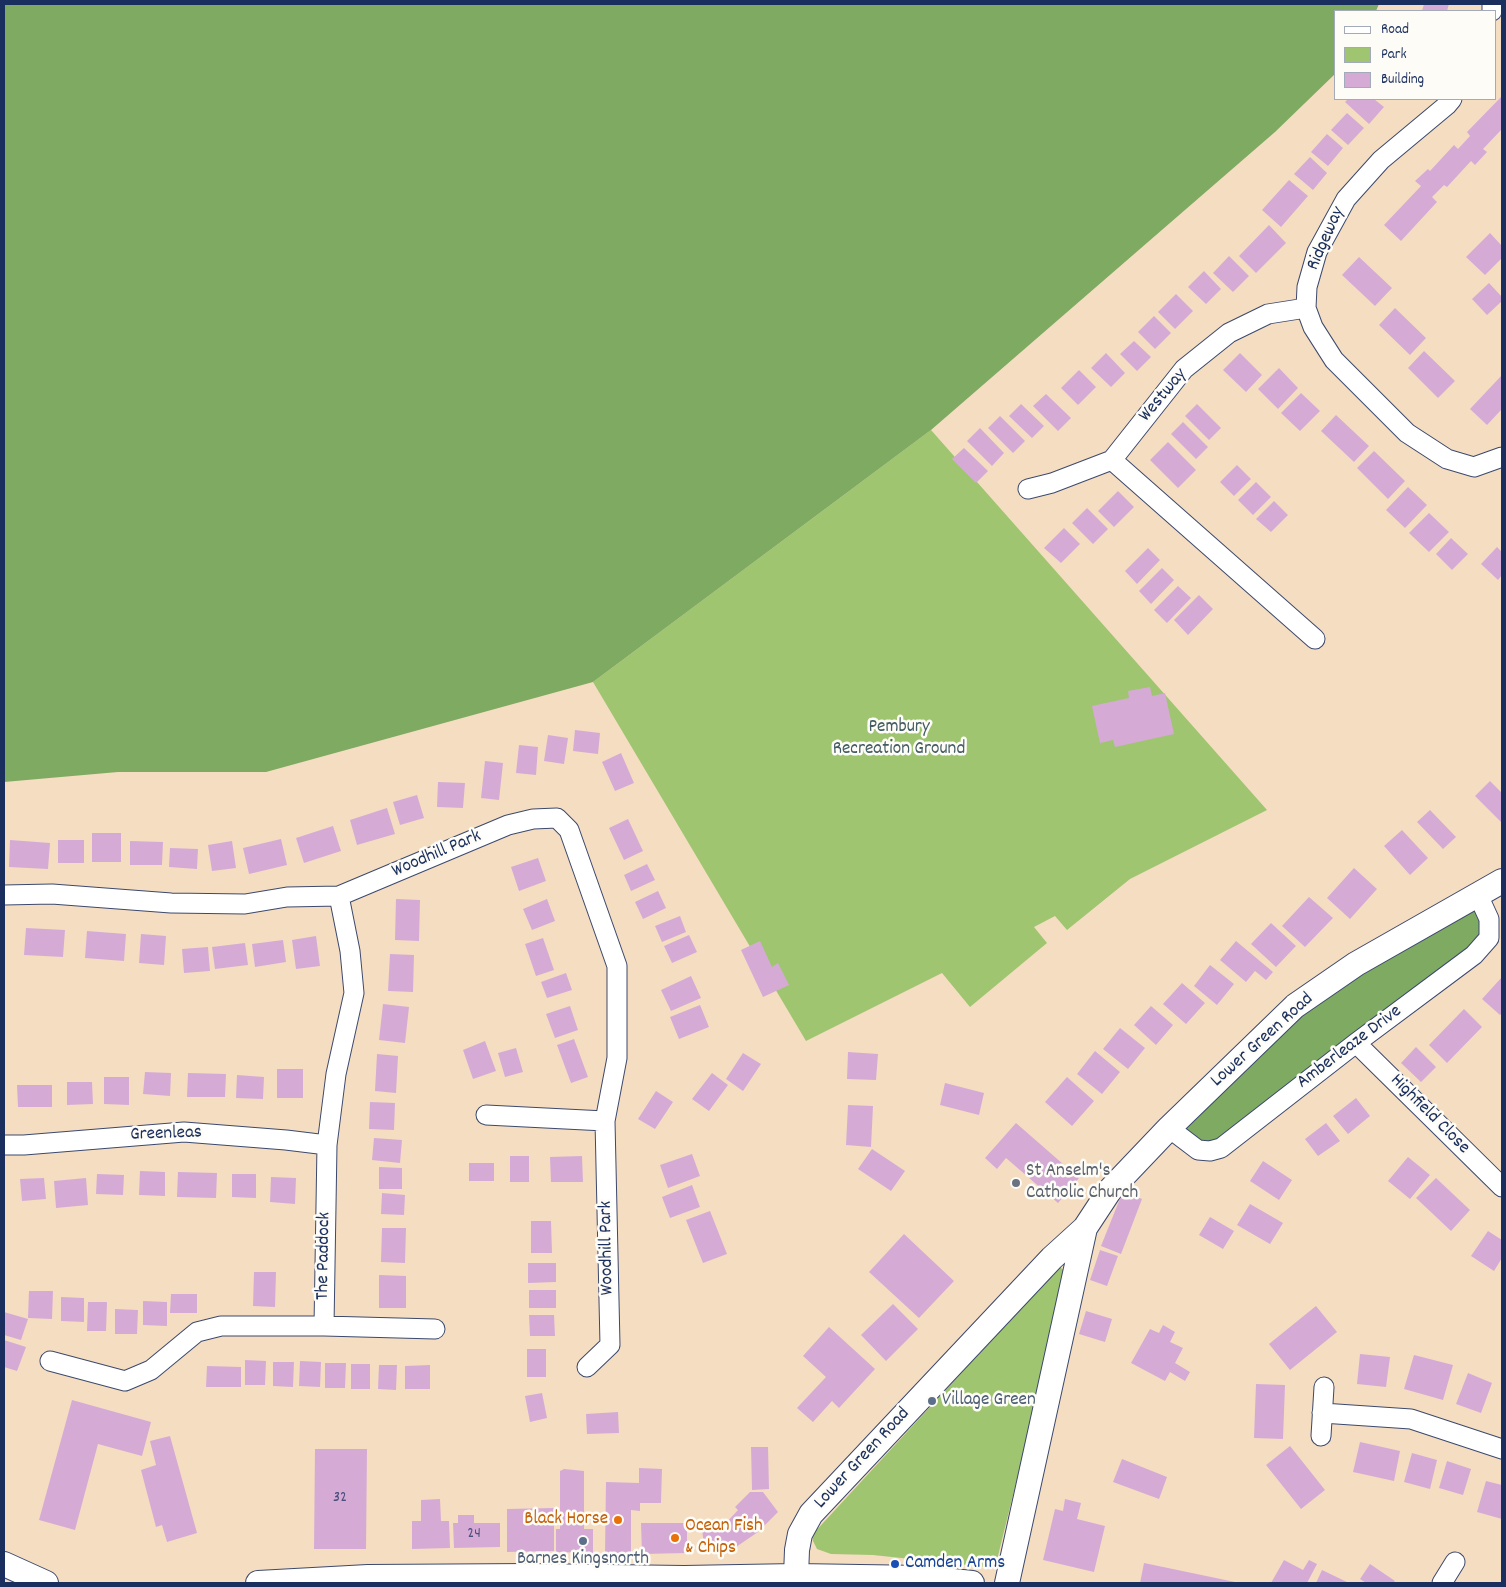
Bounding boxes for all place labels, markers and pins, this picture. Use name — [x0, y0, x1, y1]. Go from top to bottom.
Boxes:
place label: St Anselm's Catholic Church — [1026, 1161, 1138, 1205]
marker: St Anselm's Catholic Church — [1010, 1177, 1022, 1189]
place label: Village Green — [942, 1390, 1036, 1412]
marker: Village Green — [926, 1395, 938, 1407]
place label: Black Horse — [524, 1509, 608, 1531]
marker: Black Horse — [612, 1514, 624, 1526]
place label: Ocean Fish & Chips — [685, 1516, 763, 1560]
marker: Ocean Fish & Chips — [669, 1532, 681, 1544]
marker: Barnes Kingsnorth — [577, 1535, 589, 1547]
place label: Barnes Kingsnorth — [517, 1549, 649, 1571]
place label: Camden Arms — [905, 1553, 1005, 1575]
marker: Camden Arms — [889, 1558, 901, 1570]

